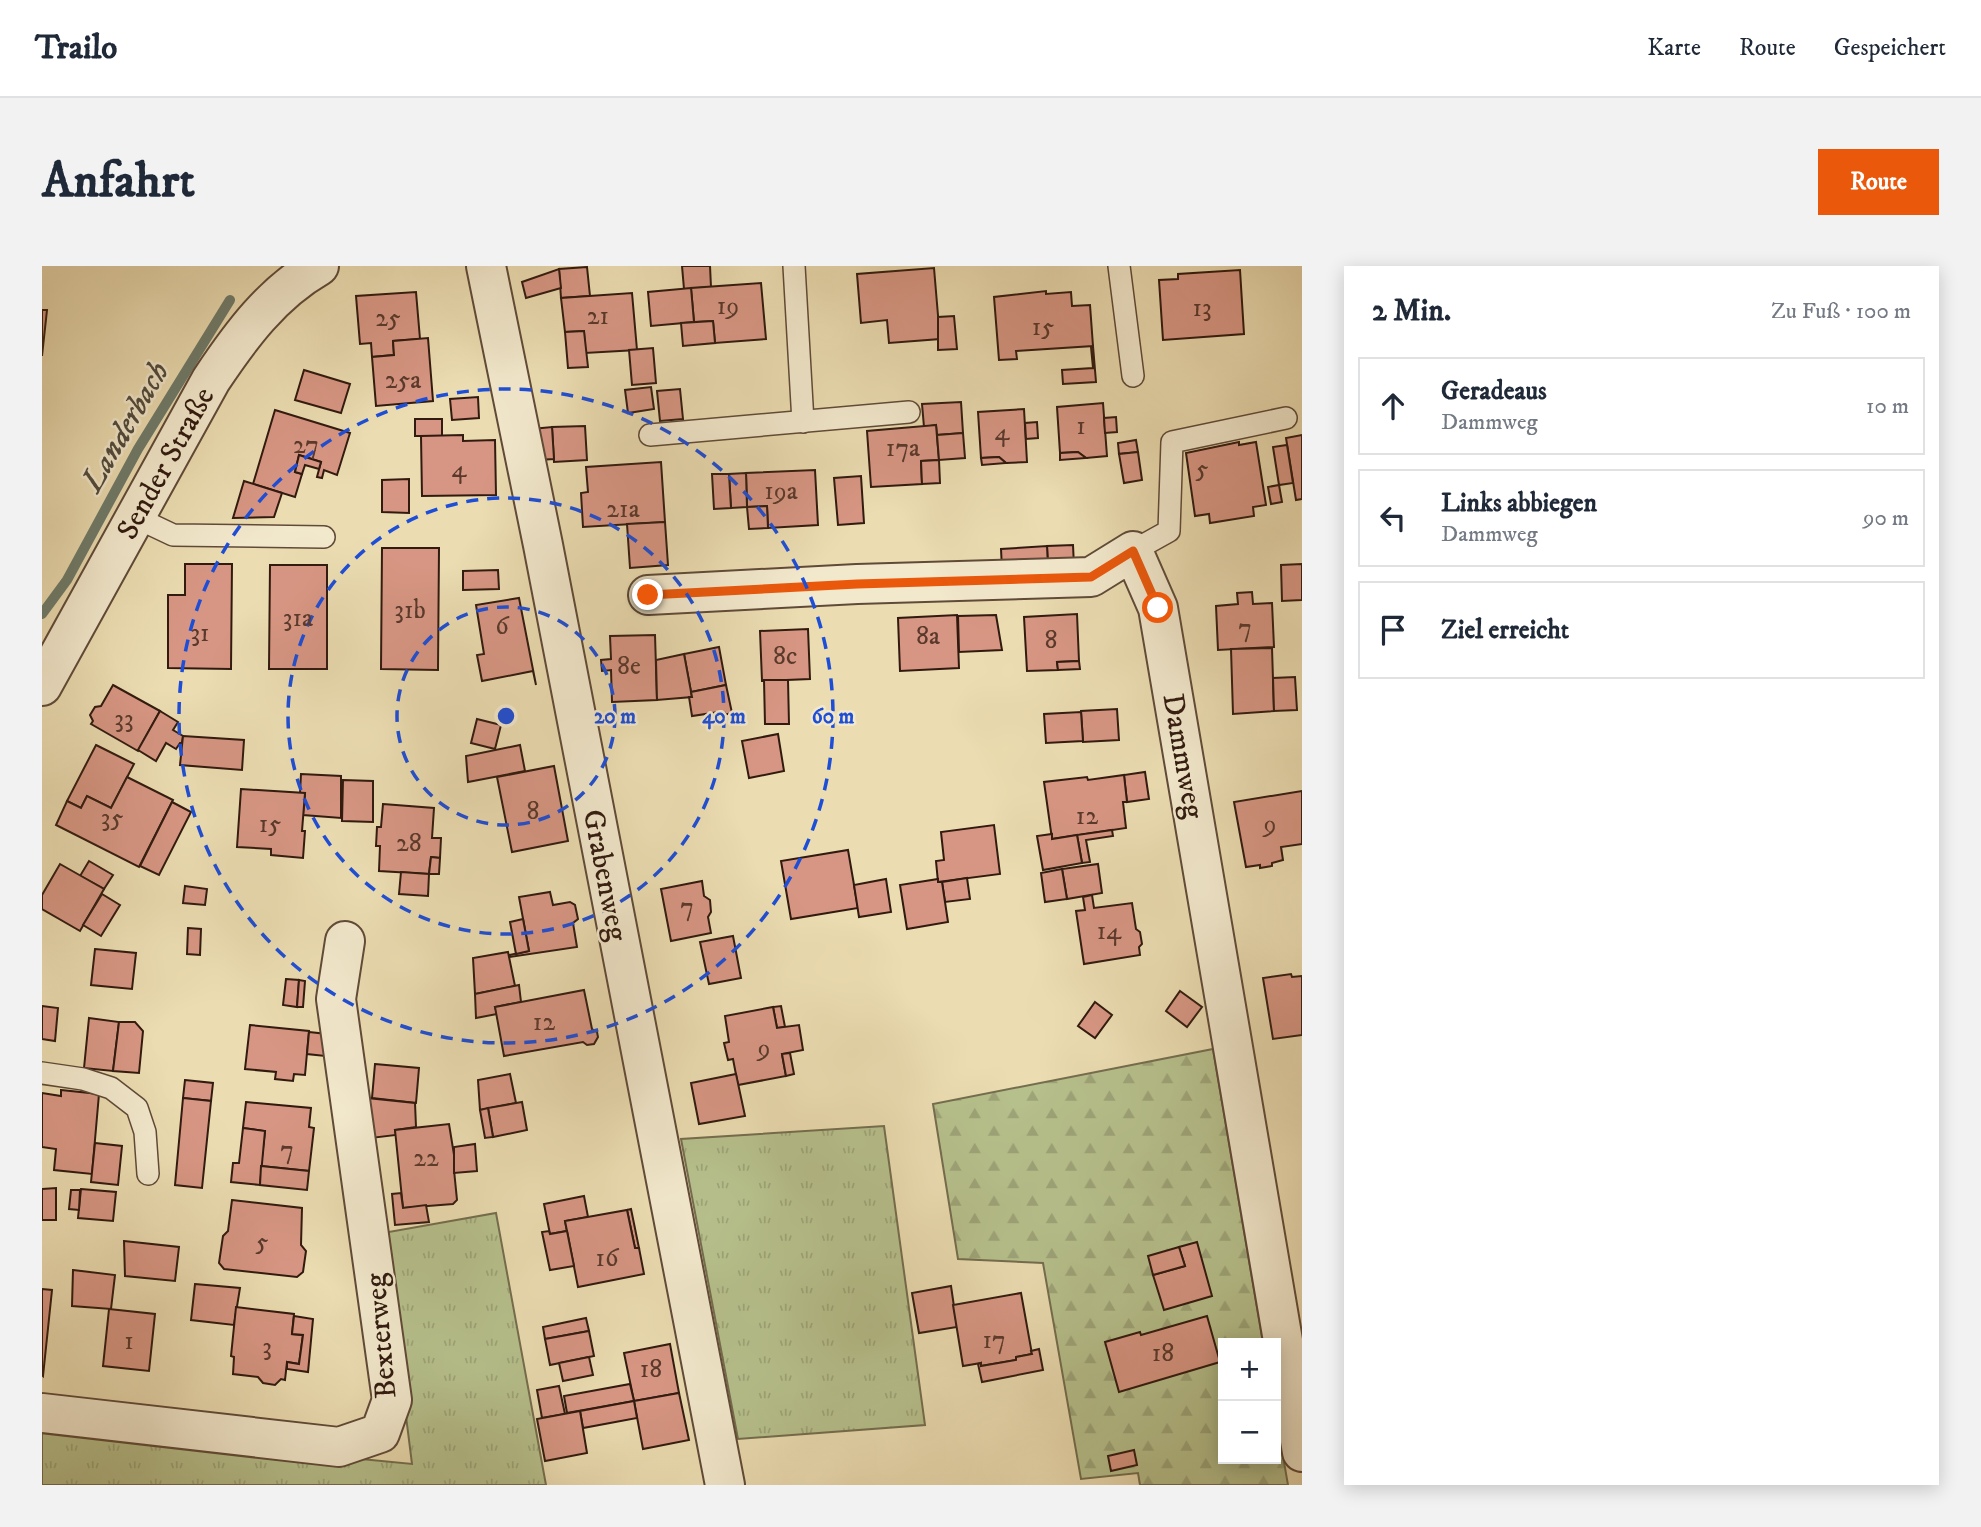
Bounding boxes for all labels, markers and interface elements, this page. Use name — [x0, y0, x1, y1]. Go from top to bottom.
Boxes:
text: Trailo — [35, 28, 117, 69]
text: Karte — [1647, 33, 1701, 63]
text: Route — [1739, 33, 1796, 63]
text: Gespeichert — [1834, 33, 1946, 63]
button: Route — [1818, 149, 1939, 215]
text: Anfahrt — [42, 151, 195, 213]
house number: 19 — [717, 290, 739, 323]
house number: 13 — [1192, 292, 1212, 325]
text: 2 Min. — [1372, 293, 1451, 330]
text: Zu Fuß · 100 m — [1771, 297, 1911, 326]
house number: 21 — [587, 300, 609, 333]
house number: 25 — [375, 302, 401, 335]
house number: 15 — [1032, 311, 1054, 344]
water label: Landerbach — [72, 355, 179, 501]
house number: 25a — [385, 364, 421, 397]
text: Geradeaus — [1441, 375, 1547, 408]
street label: Sender Straße — [109, 381, 223, 546]
icon: ahead — [1374, 387, 1412, 425]
text: 10 m — [1866, 392, 1909, 421]
text: Dammweg — [1441, 408, 1538, 437]
house number: 1 — [1076, 410, 1086, 443]
house number: 4 — [995, 416, 1011, 449]
house number: 27 — [293, 429, 319, 462]
house number: 17a — [886, 432, 920, 465]
house number: 4 — [452, 453, 468, 486]
house number: 5 — [1196, 453, 1209, 486]
house number: 19a — [764, 475, 798, 508]
text: Links abbiegen — [1441, 487, 1597, 520]
house number: 21a — [606, 493, 640, 526]
icon: left — [1374, 499, 1412, 537]
text: 90 m — [1863, 504, 1909, 533]
text: Dammweg — [1441, 520, 1538, 549]
route end — [632, 579, 663, 610]
route start — [1142, 592, 1173, 623]
house number: 31b — [394, 594, 426, 627]
house number: 31a — [283, 602, 313, 635]
house number: 6 — [495, 610, 510, 643]
icon: arrive — [1374, 611, 1412, 649]
house number: 7 — [1238, 612, 1252, 645]
text: Ziel erreicht — [1441, 614, 1569, 647]
house number: 31 — [190, 617, 210, 650]
house number: 8a — [916, 620, 940, 653]
house number: 8 — [1044, 624, 1058, 657]
house number: 8c — [773, 640, 797, 673]
house number: 8e — [617, 650, 641, 683]
street label: Dammweg — [1153, 691, 1212, 822]
house number: 33 — [114, 703, 134, 736]
centre of rings — [494, 704, 518, 728]
text: 20 m — [594, 704, 636, 730]
text: 40 m — [702, 704, 746, 730]
text: 60 m — [812, 704, 854, 730]
house number: 8 — [526, 795, 540, 828]
house number: 12 — [1076, 800, 1098, 833]
house number: 35 — [101, 802, 123, 835]
street label: Grabenweg — [574, 806, 635, 945]
house number: 15 — [259, 808, 281, 841]
house number: 9 — [1262, 808, 1276, 841]
house number: 28 — [396, 827, 422, 860]
house number: 7 — [680, 891, 694, 924]
house number: 14 — [1097, 915, 1122, 948]
house number: 12 — [533, 1006, 555, 1039]
house number: 9 — [756, 1032, 770, 1065]
house number: 7 — [280, 1134, 294, 1167]
house number: 22 — [413, 1142, 439, 1175]
house number: 5 — [256, 1226, 269, 1259]
house number: 16 — [596, 1242, 620, 1275]
street label: Bexterweg — [358, 1271, 405, 1400]
house number: 17 — [982, 1324, 1006, 1357]
house number: 1 — [124, 1325, 134, 1358]
house number: 3 — [262, 1331, 272, 1364]
house number: 18 — [1152, 1337, 1174, 1370]
map controls — [1218, 1338, 1281, 1464]
button: + — [1218, 1338, 1281, 1401]
house number: 18 — [640, 1353, 662, 1386]
button: − — [1218, 1401, 1281, 1464]

